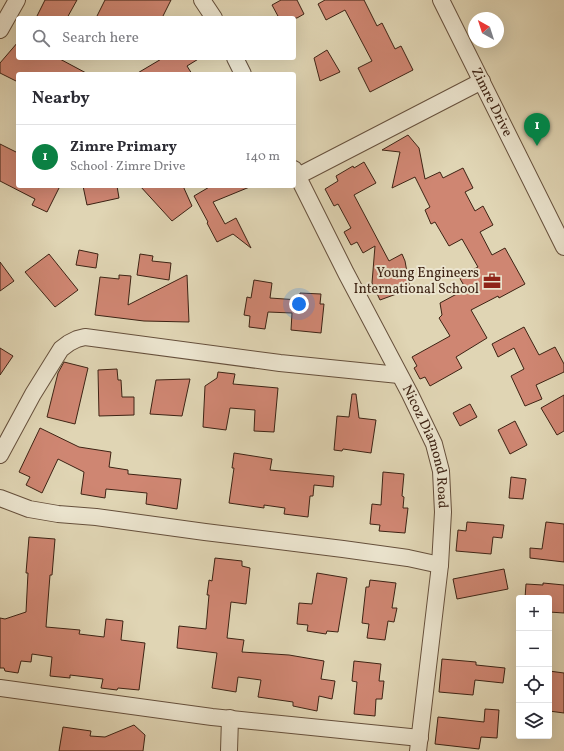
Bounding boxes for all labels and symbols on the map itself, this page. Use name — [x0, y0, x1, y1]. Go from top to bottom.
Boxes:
north arrow — [468, 12, 504, 48]
street label: Zimre Drive — [467, 64, 517, 140]
pin: 1 — [524, 113, 550, 146]
place label: Young Engineers International School — [353, 264, 479, 299]
office icon: Young Engineers International School — [482, 271, 502, 291]
your location — [289, 294, 309, 314]
street label: Nicoz Diamond Road — [397, 381, 452, 509]

